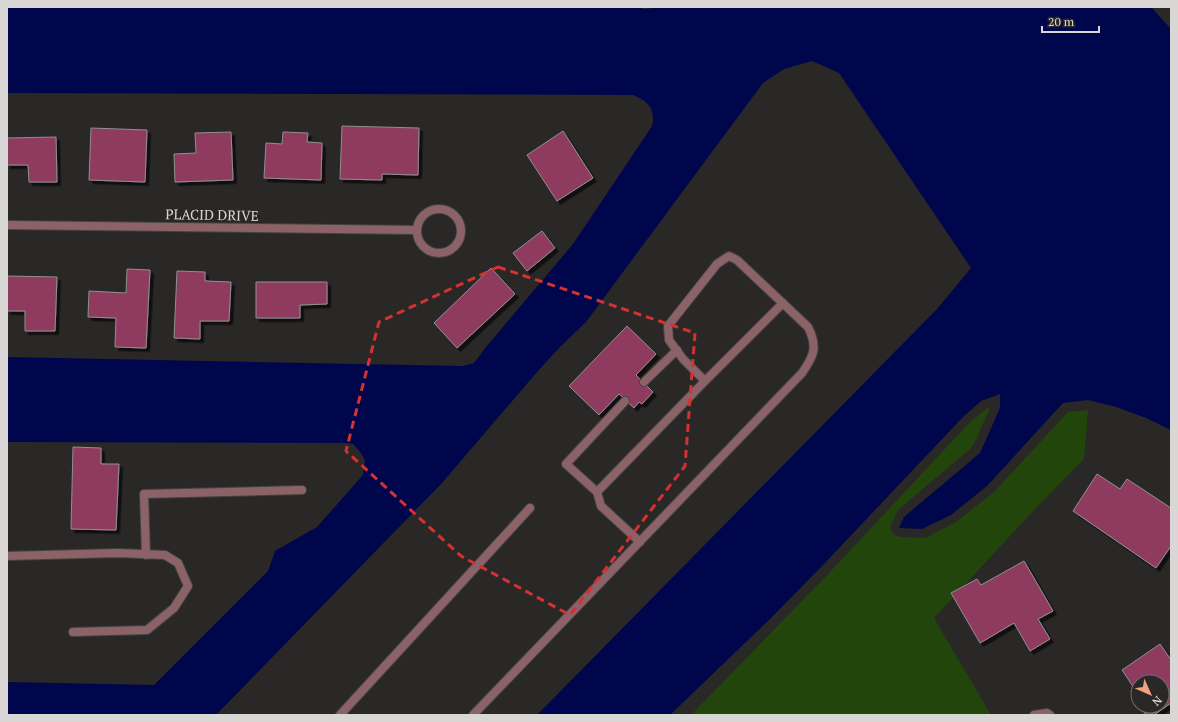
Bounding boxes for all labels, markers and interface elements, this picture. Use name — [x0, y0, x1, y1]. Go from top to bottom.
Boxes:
scale bar — [1042, 8, 1099, 34]
text: 20 m — [1048, 14, 1075, 29]
street label: PLACID DRIVE — [165, 204, 259, 225]
north arrow — [1130, 674, 1170, 714]
text: N — [1149, 693, 1165, 709]

